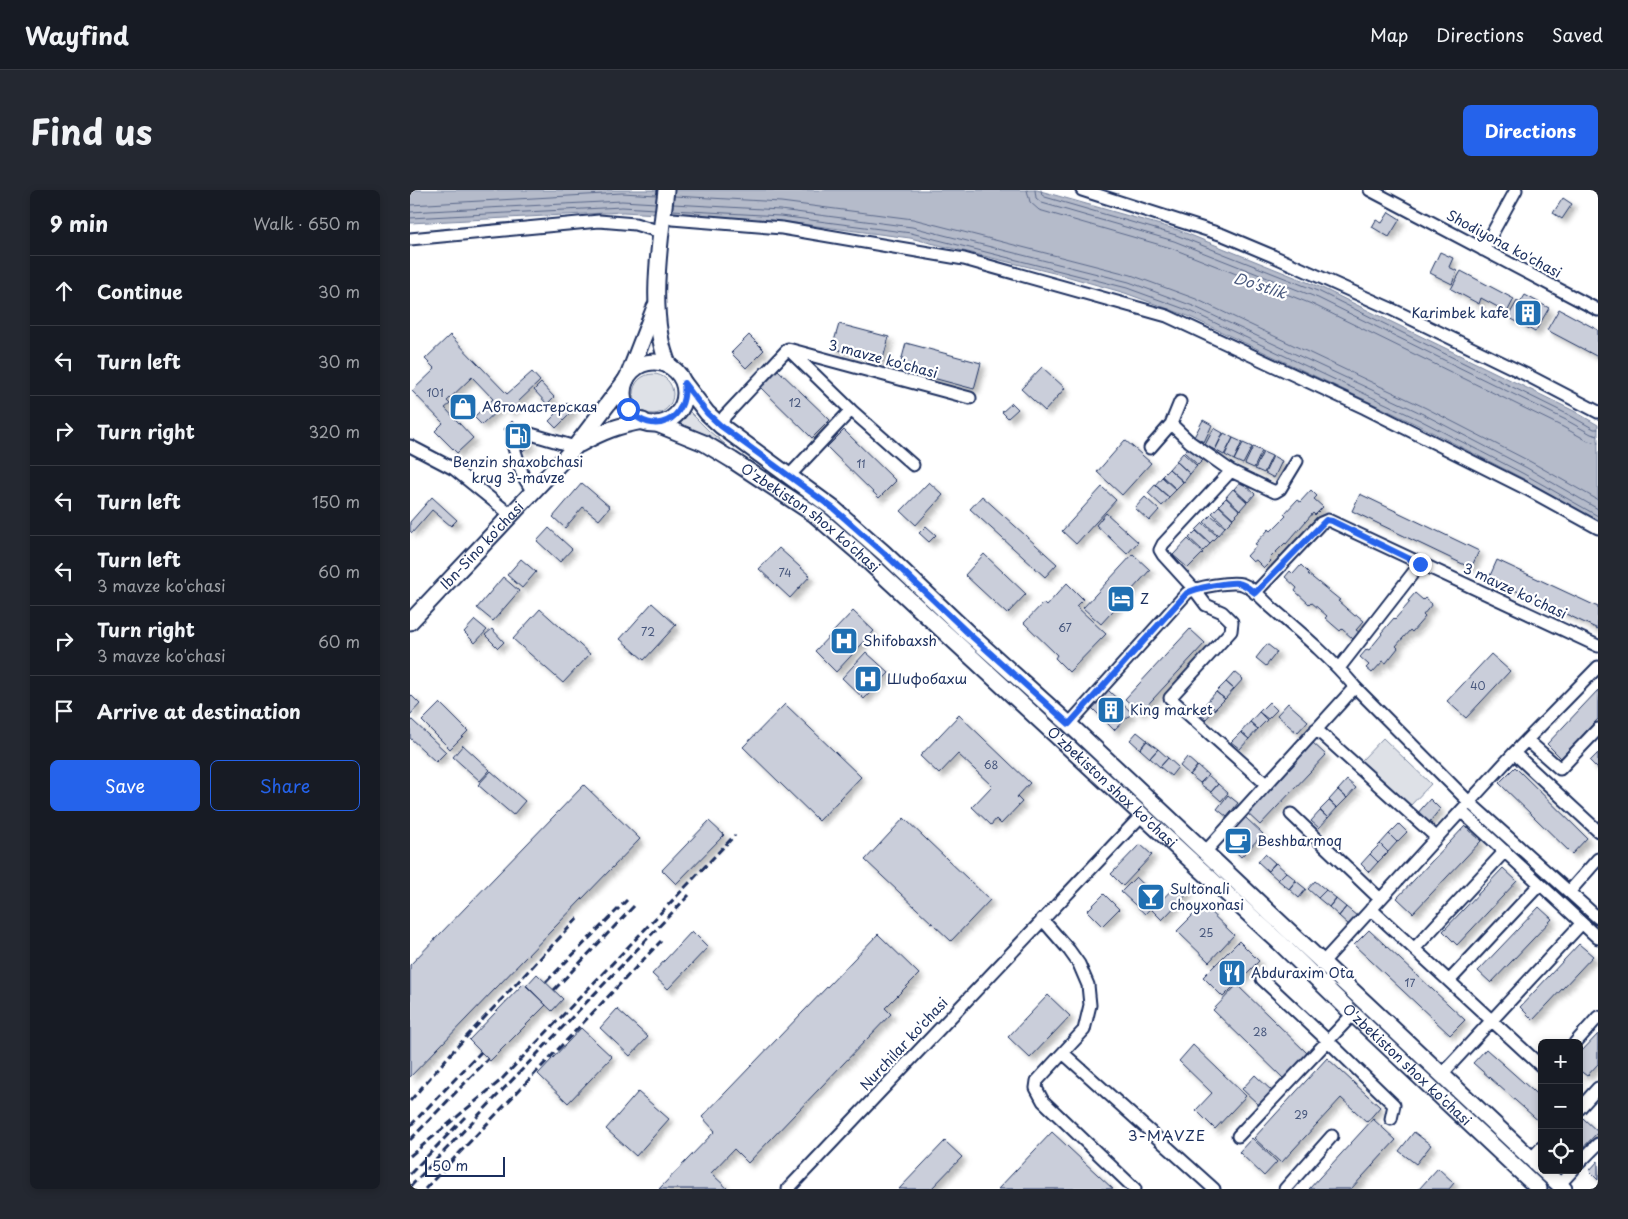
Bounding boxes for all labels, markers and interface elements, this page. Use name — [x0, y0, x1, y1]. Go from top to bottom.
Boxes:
text: Wayfind — [25, 17, 129, 53]
text: Map — [1370, 21, 1408, 48]
text: Directions — [1436, 21, 1524, 48]
text: Saved — [1552, 21, 1603, 48]
text: Find us — [30, 104, 152, 157]
button: Directions — [1463, 105, 1598, 156]
street label: Shodiyona ko'chasi — [1443, 204, 1566, 283]
text: 9 min — [50, 207, 108, 239]
text: Walk · 650 m — [253, 211, 360, 235]
water label: Do'stlik — [1231, 265, 1291, 304]
icon: ahead — [50, 277, 78, 305]
text: Continue — [97, 277, 183, 305]
text: 30 m — [318, 279, 360, 303]
building icon: Karimbek kafe — [1513, 298, 1543, 328]
place label: Karimbek kafe — [1411, 302, 1509, 323]
street label: 3 mavze ko'chasi — [826, 334, 940, 383]
icon: left — [50, 347, 78, 375]
text: Turn left — [97, 347, 181, 375]
text: 30 m — [318, 349, 360, 373]
house number: 101 — [426, 384, 444, 401]
shop icon: Автомастерская — [448, 392, 478, 422]
house number: 12 — [789, 394, 802, 411]
place label: Автомастерская — [482, 396, 598, 417]
route start — [617, 398, 640, 421]
icon: right — [50, 417, 78, 445]
text: Turn right — [97, 417, 195, 445]
text: 320 m — [309, 419, 360, 443]
fuel station icon: Benzin shaxobchasi krug 3-mavze — [503, 421, 533, 451]
place label: Benzin shaxobchasi krug 3-mavze — [453, 451, 583, 488]
house number: 11 — [856, 455, 866, 472]
street label: O'zbekiston shox ko'chasi — [737, 458, 885, 577]
icon: left — [50, 487, 78, 515]
text: Turn left — [97, 487, 181, 515]
text: 150 m — [312, 489, 360, 513]
street label: Ibn-Sino ko'chasi — [435, 497, 528, 594]
text: Turn left — [97, 545, 181, 573]
route end — [1409, 553, 1432, 576]
icon: left — [50, 557, 78, 585]
street label: 3 mavze ko'chasi — [1460, 557, 1571, 624]
text: 60 m — [318, 559, 360, 583]
house number: 74 — [778, 564, 792, 581]
text: 3 mavze ko'chasi — [97, 573, 226, 597]
hotel icon: Z — [1106, 584, 1136, 614]
place label: Z — [1140, 588, 1149, 609]
text: Turn right — [97, 615, 195, 643]
house number: 67 — [1058, 619, 1072, 636]
house number: 72 — [641, 623, 655, 640]
hospital icon: Shifobaxsh — [829, 626, 859, 656]
icon: right — [50, 627, 78, 655]
text: 60 m — [318, 629, 360, 653]
place label: Shifobaxsh — [863, 630, 937, 651]
text: 3 mavze ko'chasi — [97, 643, 226, 667]
hospital icon: Шифобахш — [853, 664, 883, 694]
place label: Шифобахш — [887, 668, 967, 689]
house number: 40 — [1470, 677, 1486, 694]
building icon: King market — [1096, 695, 1126, 725]
icon: arrive — [50, 697, 78, 725]
text: Arrive at destination — [97, 697, 301, 725]
place label: King market — [1130, 699, 1213, 720]
street label: O'zbekiston shox ko'chasi — [1043, 721, 1182, 852]
house number: 68 — [984, 756, 998, 773]
button: Save — [50, 760, 200, 811]
button: Share — [210, 760, 360, 811]
cafe icon: Beshbarmoq — [1223, 826, 1253, 856]
place label: Beshbarmoq — [1257, 830, 1342, 851]
place label: Sultonali choyxonasi — [1170, 878, 1244, 915]
bar icon: Sultonali choyxonasi — [1136, 882, 1166, 912]
house number: 25 — [1199, 924, 1213, 941]
restaurant icon: Abduraxim Ota — [1217, 958, 1247, 988]
place label: Abduraxim Ota — [1251, 962, 1354, 983]
house number: 17 — [1405, 974, 1416, 991]
street label: Nurchilar ko'chasi — [855, 992, 952, 1095]
street label: O'zbekiston shox ko'chasi — [1338, 998, 1476, 1130]
house number: 28 — [1253, 1023, 1267, 1040]
map controls — [1538, 1039, 1583, 1174]
button: + — [1538, 1039, 1583, 1084]
button: − — [1538, 1084, 1583, 1129]
house number: 29 — [1294, 1106, 1308, 1123]
district label: 3-MAVZE — [1128, 1123, 1206, 1146]
button: locate — [1538, 1129, 1583, 1174]
scale bar — [425, 1154, 505, 1177]
text: 50 m — [432, 1155, 468, 1176]

